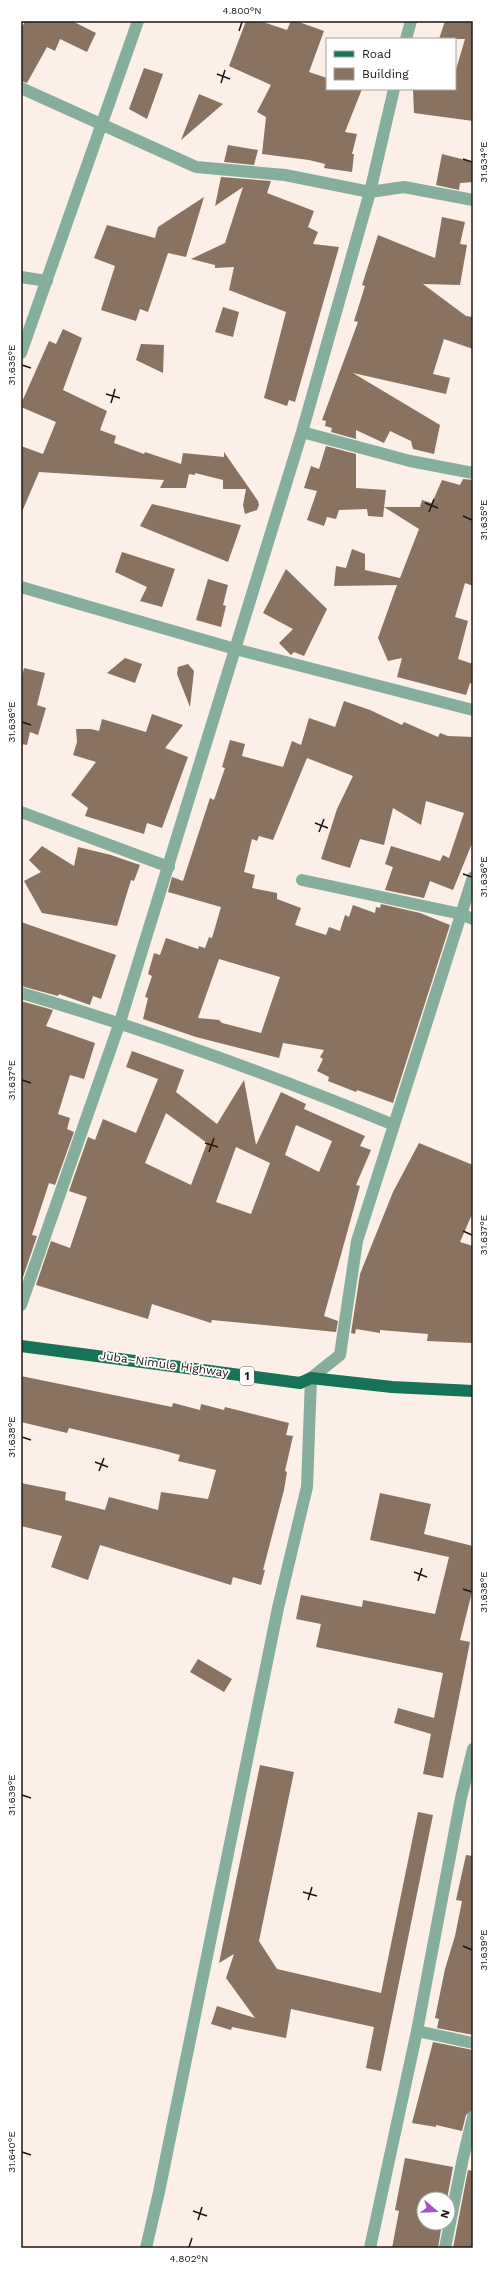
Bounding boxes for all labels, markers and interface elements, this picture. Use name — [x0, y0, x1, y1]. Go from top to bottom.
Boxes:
text: 4.800°N — [222, 5, 262, 16]
legend — [326, 38, 456, 90]
text: Road — [362, 47, 391, 61]
text: Building — [362, 67, 409, 81]
text: 31.634°E — [478, 141, 489, 183]
text: 31.635°E — [6, 345, 17, 385]
text: 31.635°E — [478, 500, 489, 540]
text: 31.636°E — [6, 701, 17, 743]
text: 31.636°E — [478, 856, 489, 898]
text: 31.637°E — [6, 1060, 17, 1100]
text: 31.637°E — [478, 1215, 489, 1255]
street label: Juba–Nimule Highway — [99, 1348, 230, 1380]
road number: 1 — [240, 1367, 254, 1385]
text: 31.638°E — [6, 1416, 17, 1458]
text: 31.638°E — [478, 1571, 489, 1613]
text: 31.639°E — [6, 1774, 17, 1816]
text: 31.639°E — [478, 1929, 489, 1971]
text: 31.640°E — [6, 2131, 17, 2173]
north arrow — [416, 2191, 456, 2231]
text: N — [438, 2208, 452, 2220]
text: 4.802°N — [170, 2253, 208, 2264]

